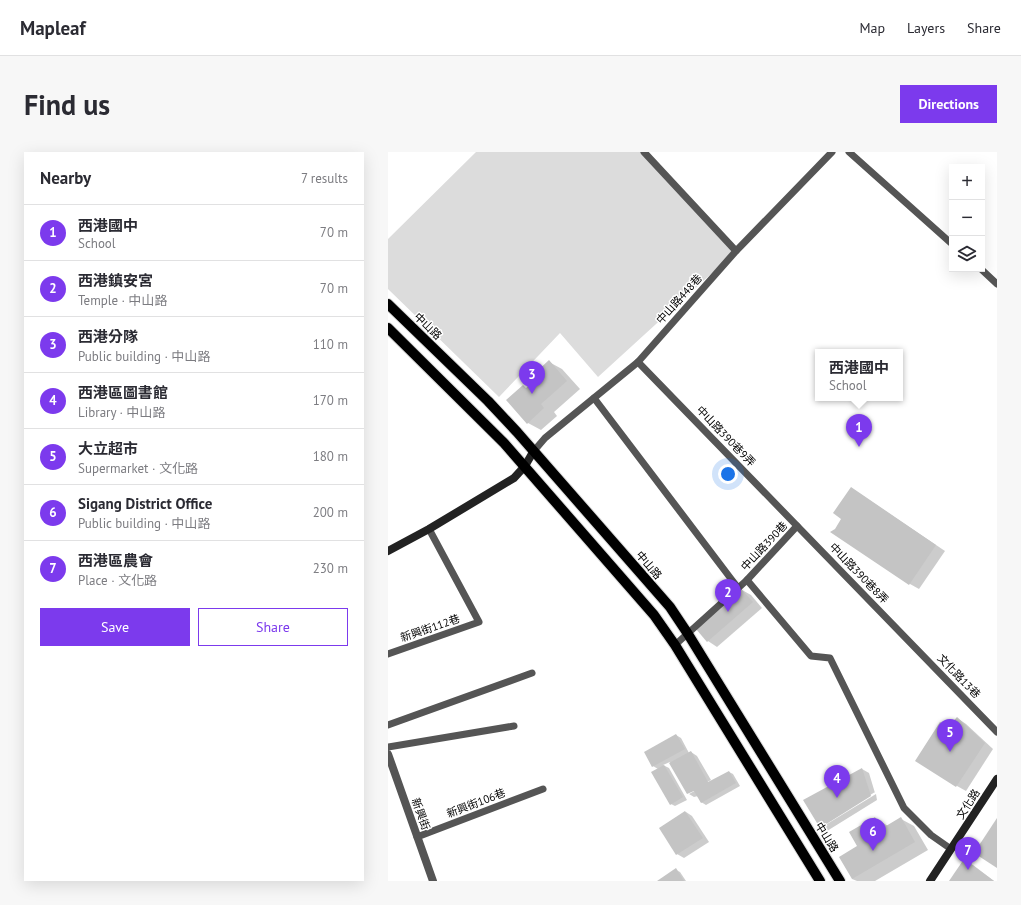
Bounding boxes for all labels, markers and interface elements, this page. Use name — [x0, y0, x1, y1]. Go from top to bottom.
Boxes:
text: Mapleaf — [20, 16, 86, 40]
text: Map — [859, 19, 885, 37]
text: Layers — [907, 19, 945, 37]
text: Share — [967, 19, 1001, 37]
button: Directions — [900, 85, 997, 123]
text: Find us — [24, 86, 110, 123]
map controls — [949, 164, 985, 272]
button: + — [949, 164, 985, 200]
text: Nearby — [40, 167, 91, 189]
text: 7 results — [301, 170, 348, 187]
button: − — [949, 200, 985, 236]
text: 西港國中 — [78, 216, 138, 235]
text: 1 — [49, 224, 57, 241]
text: 70 m — [320, 224, 348, 241]
text: School — [78, 235, 116, 252]
button: layers — [949, 236, 985, 272]
text: 西港鎮安宮 — [78, 271, 153, 290]
street label: 中山路448巷 — [653, 271, 705, 327]
text: 2 — [49, 280, 57, 297]
text: 70 m — [320, 280, 348, 297]
text: Temple · 中山路 — [78, 292, 168, 309]
street label: 中山路 — [411, 310, 445, 342]
text: 西港分隊 — [78, 327, 138, 346]
text: 3 — [49, 336, 57, 353]
text: 110 m — [313, 336, 348, 353]
text: Public building · 中山路 — [78, 348, 210, 365]
popup — [815, 349, 903, 401]
text: 西港國中 — [829, 358, 889, 377]
pin: 3 — [519, 361, 545, 394]
text: School — [829, 377, 867, 394]
text: 西港區圖書館 — [78, 383, 168, 402]
text: 4 — [49, 392, 57, 409]
text: 170 m — [313, 392, 348, 409]
street label: 中山路390巷9弄 — [694, 403, 758, 469]
text: Library · 中山路 — [78, 404, 166, 421]
pin: 1 — [846, 414, 872, 447]
text: 大立超市 — [78, 439, 138, 458]
text: 5 — [49, 448, 57, 465]
text: 180 m — [313, 448, 348, 465]
text: Supermarket · 文化路 — [78, 460, 198, 477]
your location — [718, 464, 738, 484]
text: Sigang District Office — [78, 494, 212, 513]
text: 6 — [49, 504, 57, 521]
text: 200 m — [313, 504, 348, 521]
text: Public building · 中山路 — [78, 515, 210, 532]
street label: 中山路390巷 — [738, 519, 790, 573]
street label: 中山路390巷8弄 — [827, 540, 891, 606]
street label: 中山路 — [633, 548, 665, 582]
text: 西港區農會 — [78, 551, 153, 570]
text: 7 — [49, 560, 57, 577]
text: 230 m — [313, 560, 348, 577]
text: Place · 文化路 — [78, 572, 157, 589]
pin: 2 — [715, 579, 741, 612]
button: Save — [40, 608, 190, 646]
button: Share — [198, 608, 348, 646]
street label: 新興街112巷 — [398, 611, 462, 645]
street label: 文化路13巷 — [935, 651, 983, 701]
pin: 5 — [937, 719, 963, 752]
pin: 4 — [824, 765, 850, 798]
street label: 新興街106巷 — [445, 785, 507, 821]
street label: 文化路 — [953, 786, 983, 822]
street label: 新興街 — [409, 796, 433, 832]
pin: 6 — [860, 818, 886, 851]
street label: 中山路 — [812, 819, 842, 855]
pin: 7 — [955, 837, 981, 870]

